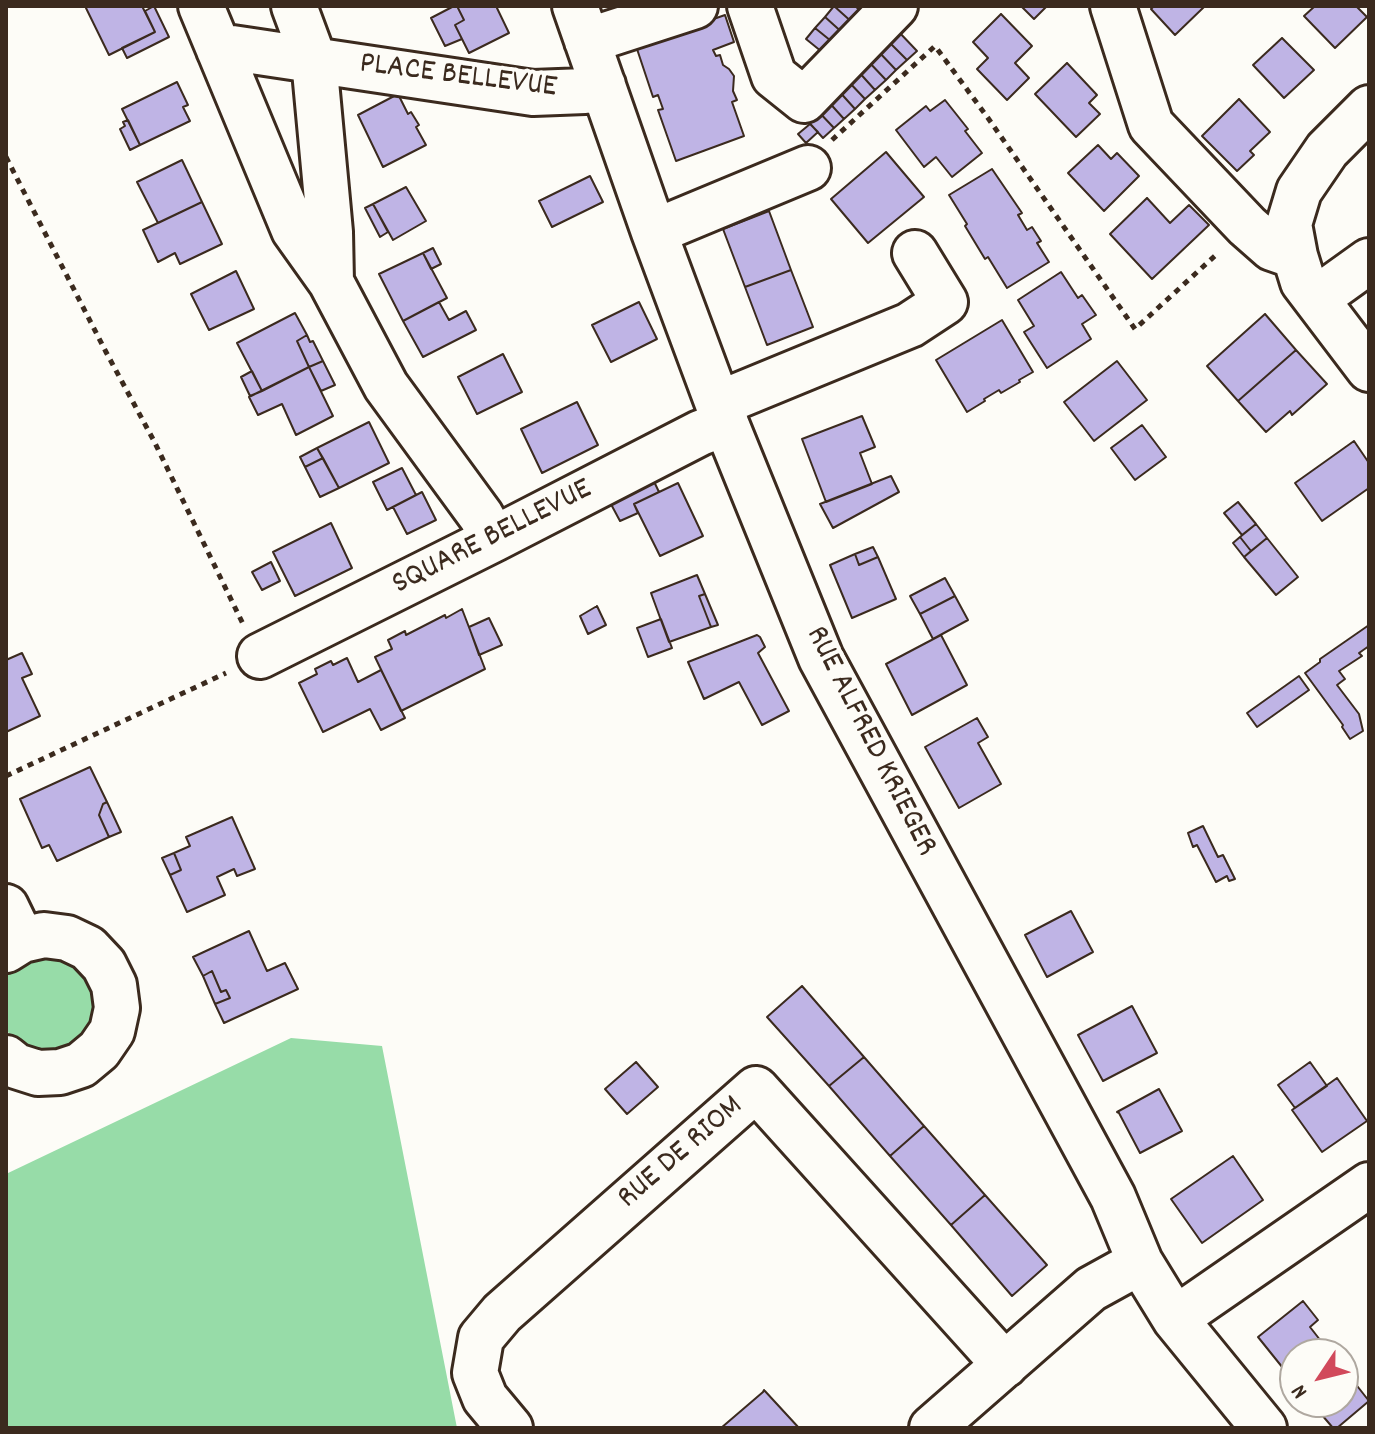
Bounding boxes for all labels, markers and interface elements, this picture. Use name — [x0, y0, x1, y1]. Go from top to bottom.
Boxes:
street label: PLACE BELLEVUE — [357, 47, 559, 109]
street label: SQUARE BELLEVUE — [387, 472, 599, 606]
street label: RUE ALFRED KRIEGER — [795, 621, 943, 863]
street label: RUE DE RIOM — [611, 1089, 753, 1219]
north arrow — [1279, 1338, 1359, 1418]
text: N — [1285, 1378, 1316, 1404]

